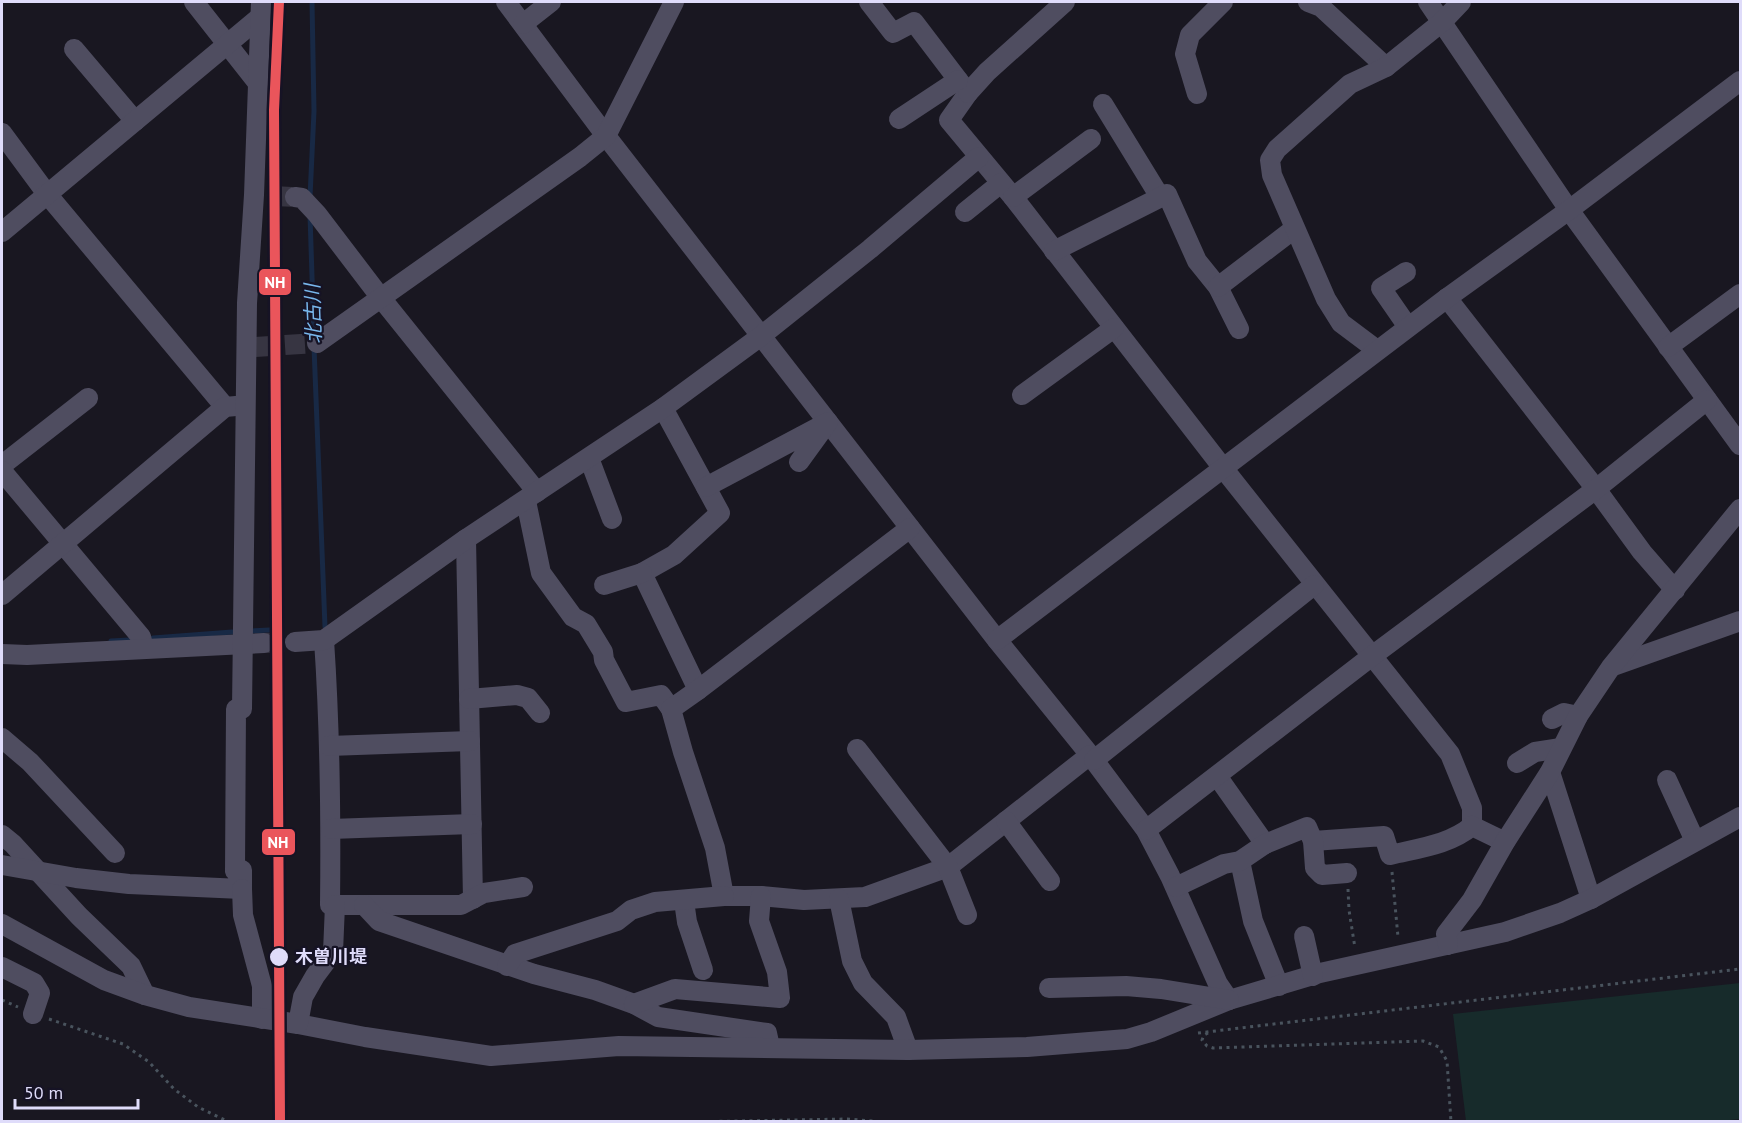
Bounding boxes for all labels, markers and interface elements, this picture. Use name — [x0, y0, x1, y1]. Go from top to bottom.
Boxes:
line badge: NH — [258, 268, 292, 296]
text: NH — [265, 272, 285, 292]
water label: 北古川 — [299, 282, 327, 344]
line badge: NH — [261, 828, 296, 856]
text: NH — [268, 832, 288, 852]
place label: 木曽川堤 — [295, 945, 367, 968]
marker: 木曽川堤 — [268, 946, 290, 968]
scale bar — [15, 1072, 138, 1110]
text: 50 m — [24, 1081, 63, 1104]

